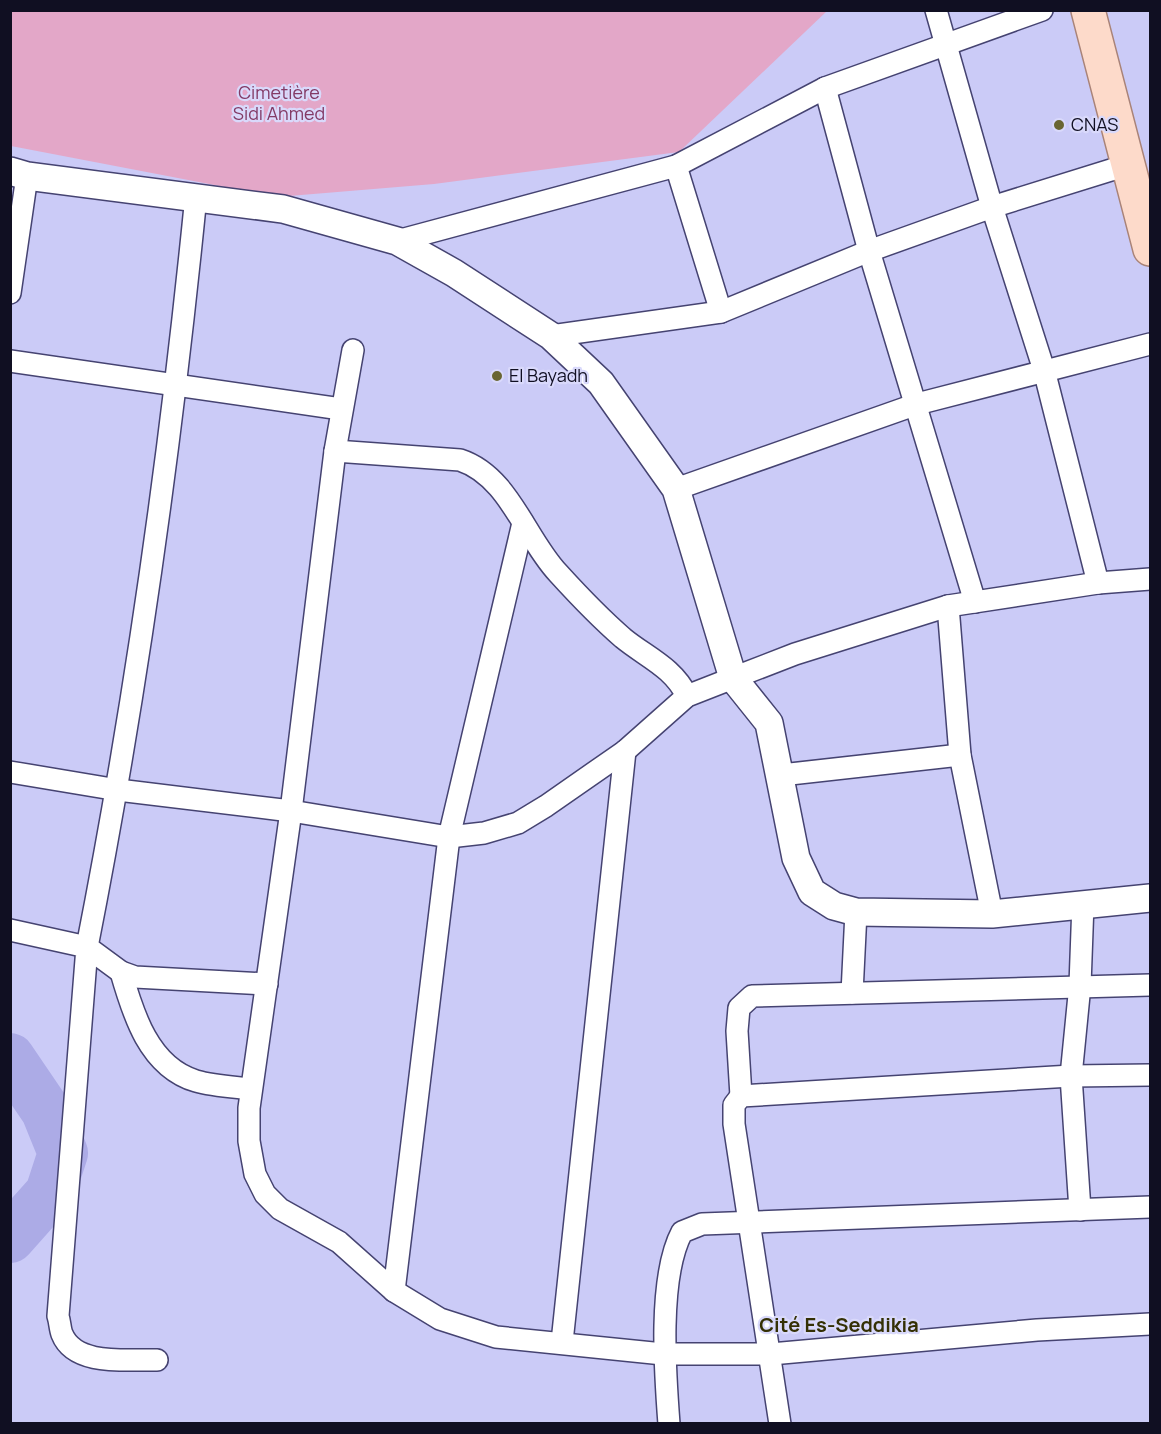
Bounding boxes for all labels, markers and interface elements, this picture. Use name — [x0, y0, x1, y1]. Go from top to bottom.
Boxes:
park label: Cimetière Sidi Ahmed — [233, 80, 325, 125]
place label: CNAS — [1071, 112, 1118, 136]
marker: CNAS — [1052, 118, 1066, 132]
place label: El Bayadh — [509, 363, 588, 387]
marker: El Bayadh — [490, 369, 504, 383]
district label: Cité Es-Seddikia — [759, 1311, 919, 1338]

